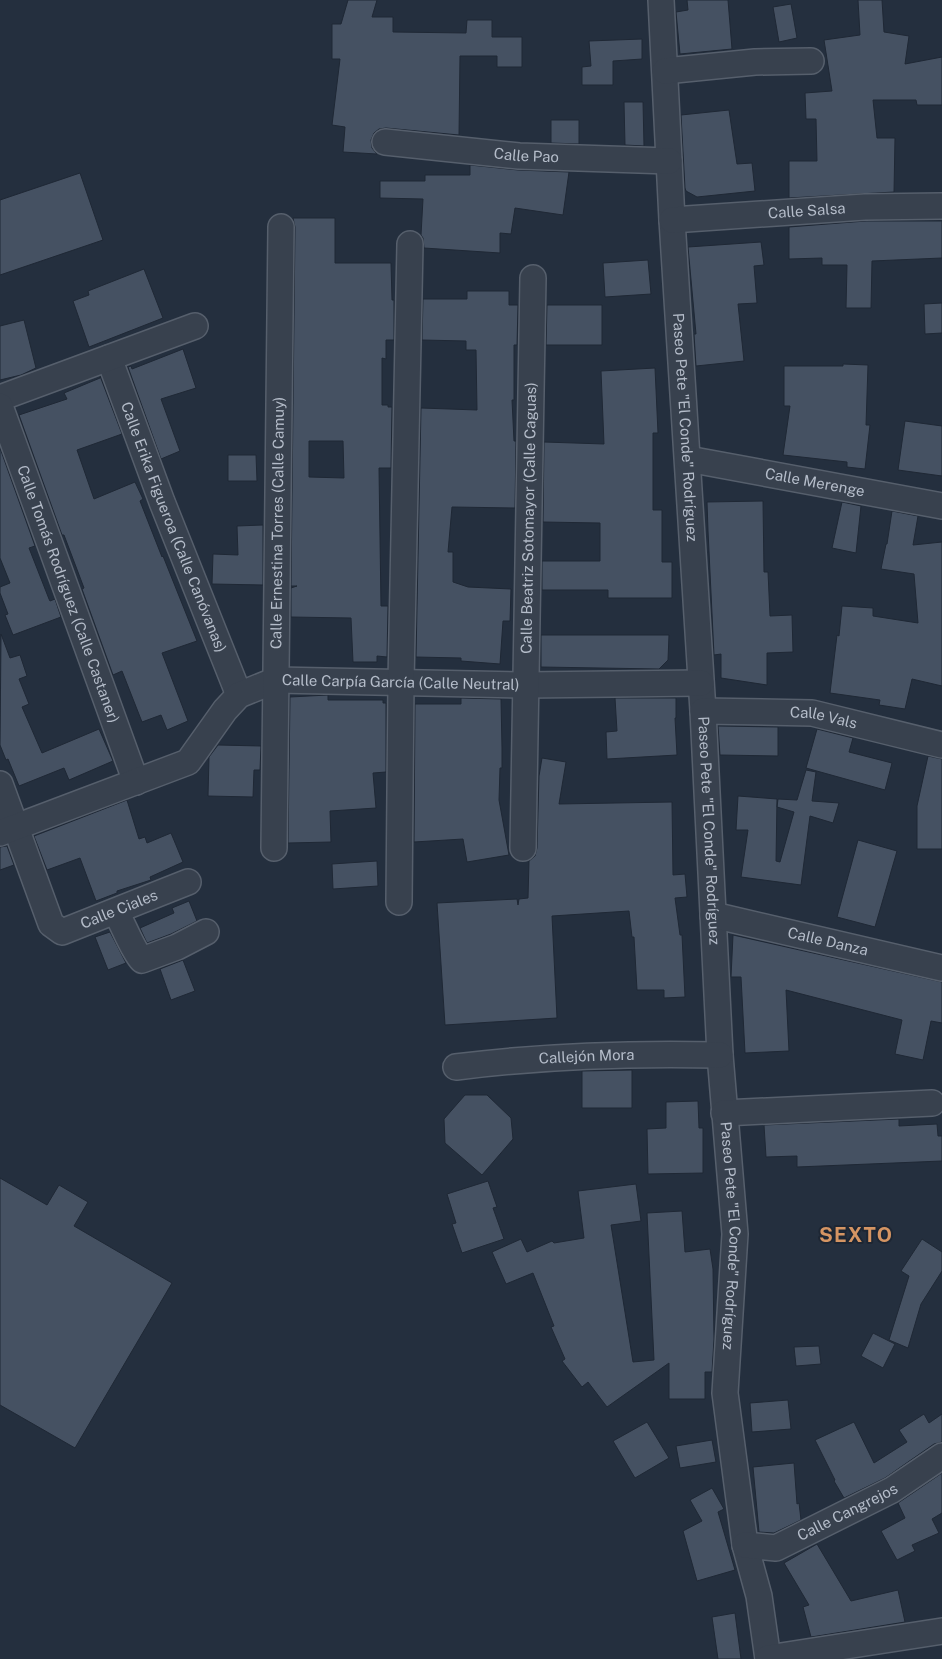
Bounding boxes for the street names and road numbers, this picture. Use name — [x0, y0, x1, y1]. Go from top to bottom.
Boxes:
street label: Calle Pao — [493, 144, 559, 165]
street label: Calle Salsa — [767, 199, 846, 222]
street label: Paseo Pete "El Conde" Rodríguez — [670, 312, 701, 542]
street label: Calle Beatriz Sotomayor (Calle Caguas) — [517, 382, 539, 654]
street label: Calle Ernestina Torres (Calle Camuy) — [267, 397, 287, 649]
street label: Calle Erika Figueroa (Calle Canóvanas) — [118, 399, 230, 655]
street label: Calle Tomás Rodríguez (Calle Castaner) — [14, 463, 123, 725]
street label: Calle Merenge — [764, 464, 866, 500]
street label: Calle Carpía García (Calle Neutral) — [282, 671, 520, 693]
street label: Calle Vals — [790, 704, 859, 732]
street label: Paseo Pete "El Conde" Rodríguez — [695, 716, 724, 945]
street label: Calle Ciales — [78, 886, 160, 932]
street label: Calle Danza — [786, 924, 870, 959]
street label: Callejón Mora — [538, 1046, 635, 1067]
street label: Paseo Pete "El Conde" Rodríguez — [718, 1121, 744, 1351]
street label: Calle Cangrejos — [794, 1480, 901, 1544]

